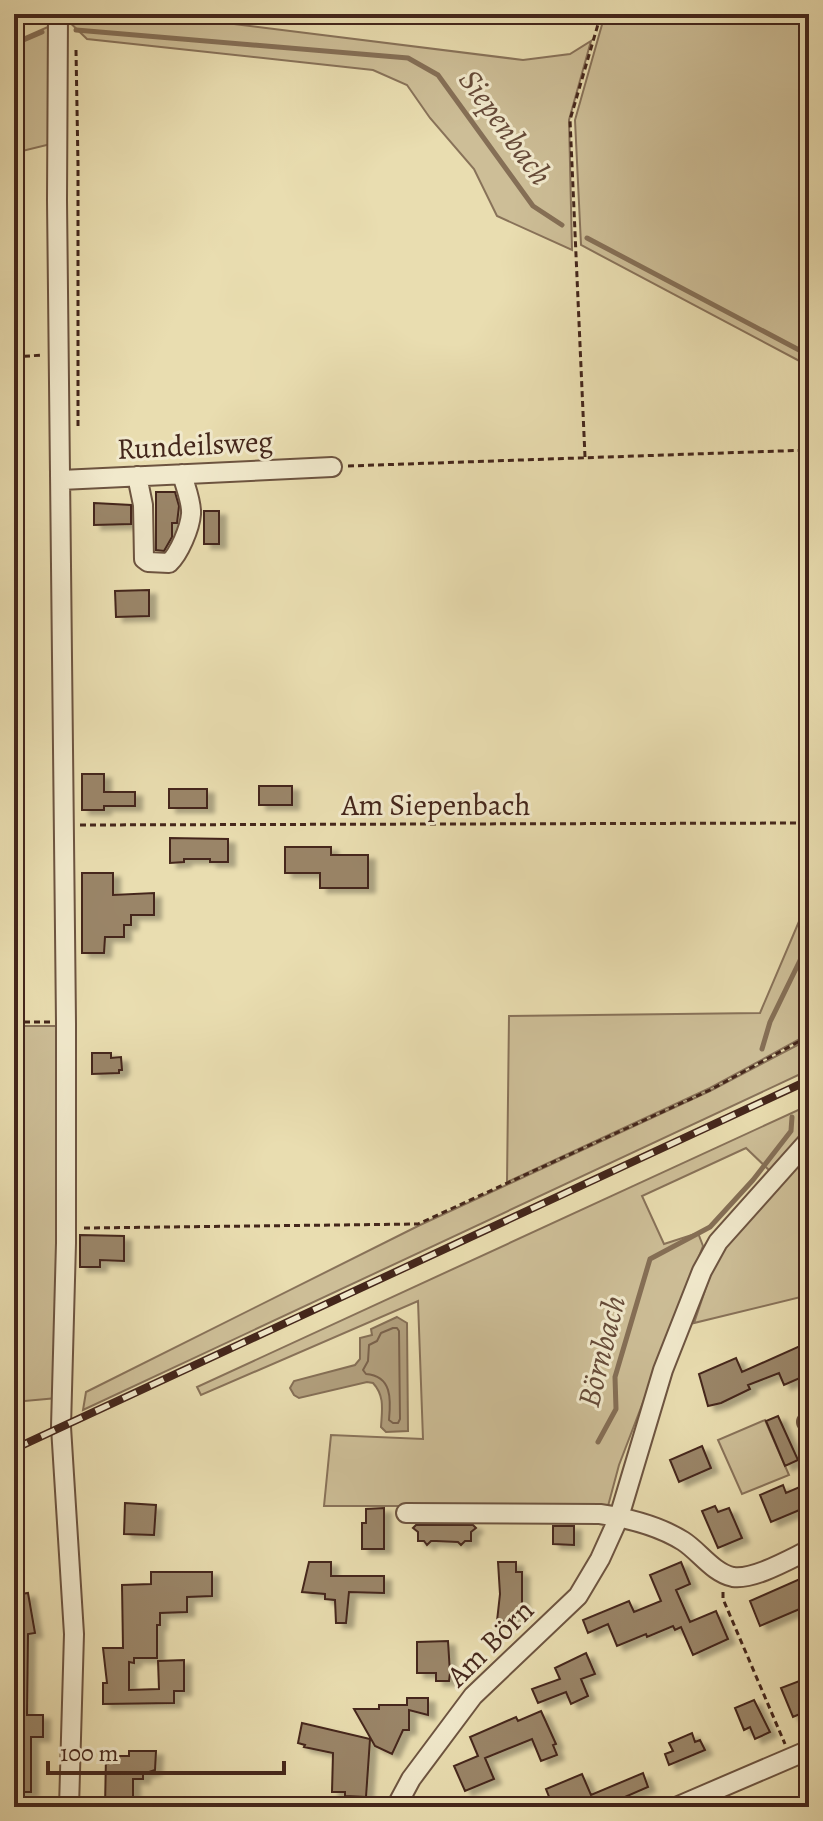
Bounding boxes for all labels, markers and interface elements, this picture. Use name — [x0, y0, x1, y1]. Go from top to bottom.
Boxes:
water label: Siepenbach — [449, 60, 563, 194]
street label: Rundeilsweg — [116, 421, 274, 469]
street label: Am Siepenbach — [341, 785, 531, 825]
water label: Börnbach — [566, 1290, 636, 1412]
street label: Am Börn — [437, 1591, 542, 1696]
scale bar — [48, 1725, 284, 1775]
text: 100 m — [60, 1737, 119, 1769]

